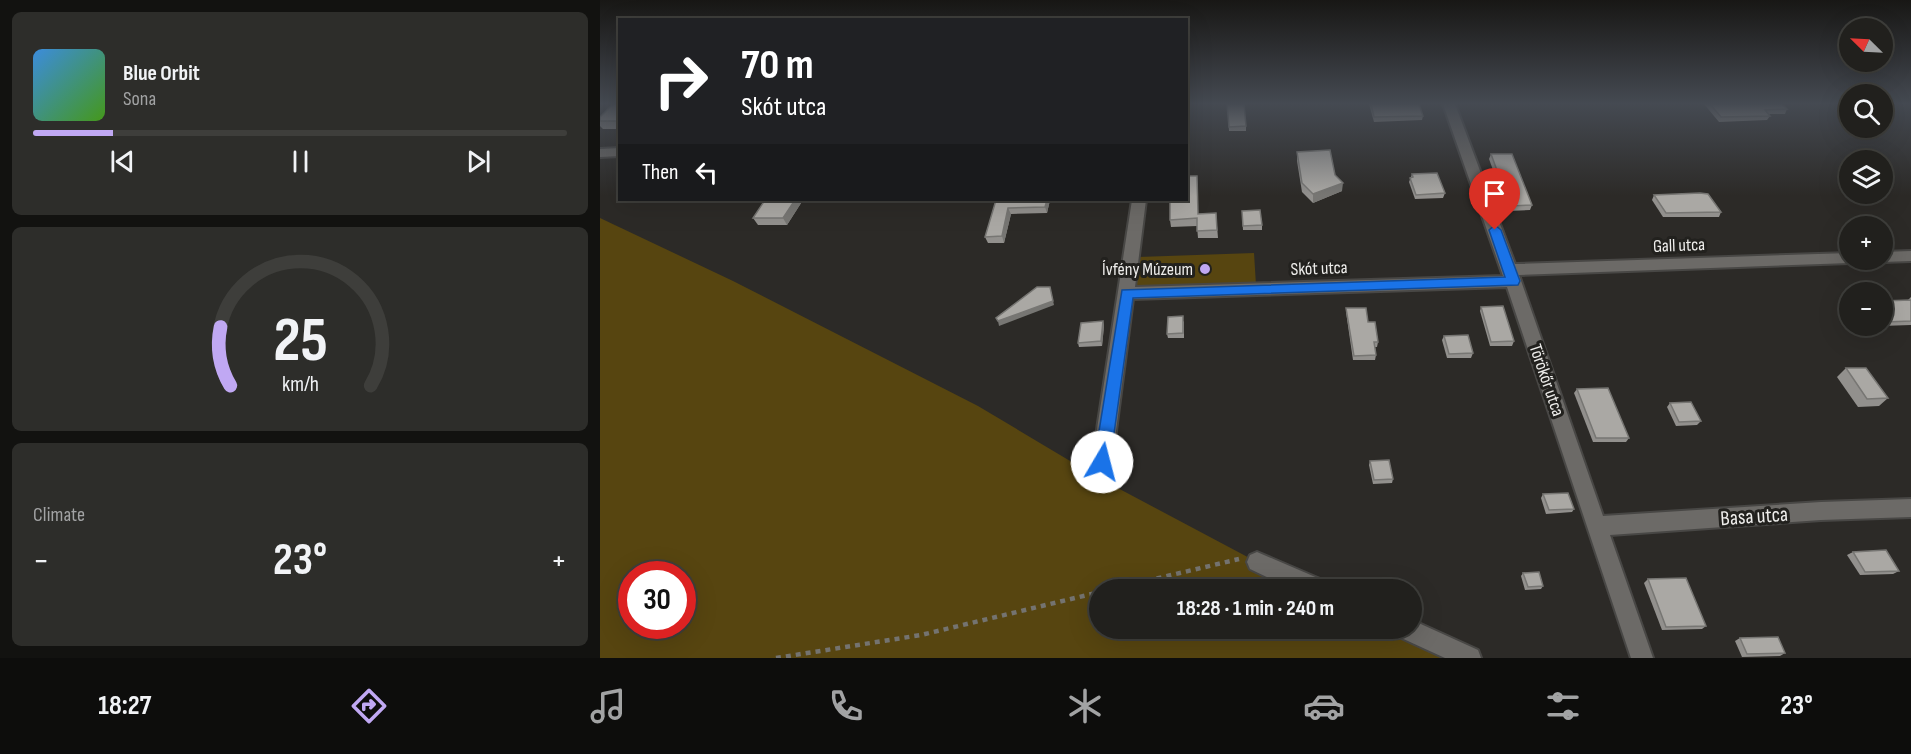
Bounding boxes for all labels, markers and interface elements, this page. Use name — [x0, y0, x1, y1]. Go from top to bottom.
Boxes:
north arrow — [1839, 18, 1893, 72]
map controls — [1839, 18, 1893, 336]
text: 70 m — [741, 40, 814, 91]
icon: right — [642, 42, 720, 120]
text: Blue Orbit — [123, 60, 200, 87]
button: search — [1839, 84, 1893, 138]
text: Sona — [123, 87, 156, 111]
text: Skót utca — [741, 91, 826, 123]
icon: previous — [106, 145, 139, 178]
icon: pause — [284, 145, 317, 178]
icon: next — [462, 145, 495, 178]
button: layers — [1839, 150, 1893, 204]
icon: left — [690, 156, 723, 189]
text: Then — [642, 159, 678, 186]
pin — [1469, 168, 1520, 230]
icon: arrive — [1478, 177, 1511, 210]
button: + — [1839, 216, 1893, 270]
street label: Gall utca — [1653, 234, 1706, 257]
street label: Skót utca — [1290, 257, 1348, 280]
place label: Ívfény Múzeum — [1102, 259, 1193, 280]
marker: Ívfény Múzeum — [1198, 262, 1212, 276]
button: − — [1839, 282, 1893, 336]
text: 25 — [273, 304, 327, 379]
street label: Törökőr utca — [1524, 341, 1569, 419]
text: km/h — [281, 372, 319, 397]
position arrow — [1070, 430, 1134, 494]
street label: Basa utca — [1719, 502, 1789, 531]
text: Climate — [33, 503, 85, 527]
text: 23° — [273, 533, 327, 588]
text: − — [33, 541, 49, 581]
text: + — [551, 541, 567, 581]
speed limit sign: 30 — [618, 561, 696, 639]
text: 18:28 · 1 min · 240 m — [1177, 595, 1334, 622]
icon: directions — [348, 685, 390, 727]
icon: music — [587, 685, 629, 727]
icon: phone — [825, 685, 867, 727]
icon: climate — [1064, 685, 1106, 727]
icon: car — [1303, 685, 1345, 727]
icon: filters — [1542, 685, 1584, 727]
text: 18:27 — [98, 690, 151, 722]
text: 23° — [1780, 690, 1813, 722]

